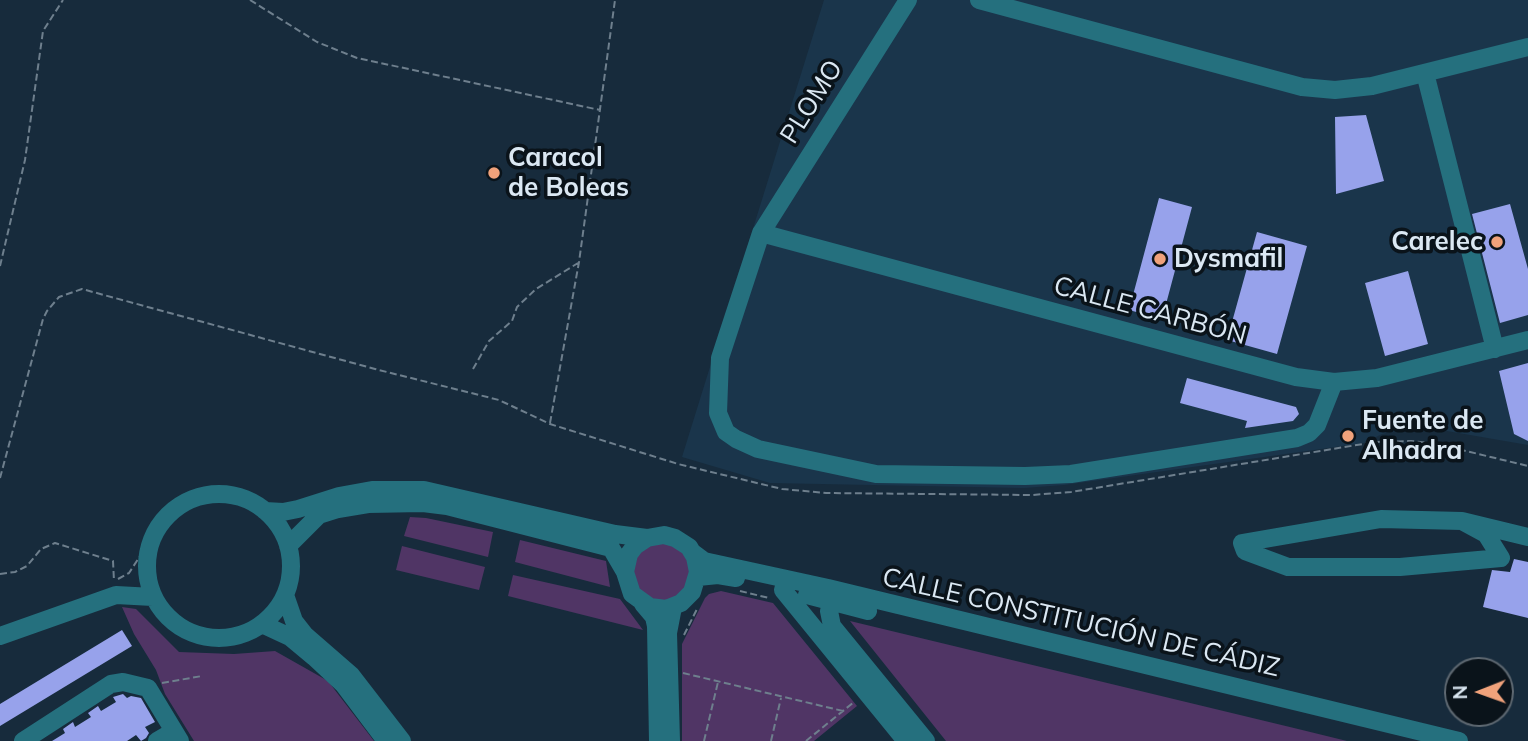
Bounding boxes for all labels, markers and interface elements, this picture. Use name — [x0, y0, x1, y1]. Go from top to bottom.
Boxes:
street label: PLOMO — [774, 54, 850, 150]
place label: Caracol de Boleas — [508, 142, 629, 204]
marker: Caracol de Boleas — [486, 165, 502, 181]
place label: Carelec — [1391, 226, 1483, 258]
marker: Carelec — [1489, 234, 1505, 250]
place label: Dysmafil — [1174, 243, 1283, 275]
marker: Dysmafil — [1152, 251, 1168, 267]
street label: CALLE CARBÓN — [1050, 270, 1250, 352]
place label: Fuente de Alhadra — [1362, 405, 1483, 466]
marker: Fuente de Alhadra — [1340, 428, 1356, 444]
street label: CALLE CONSTITUCIÓN DE CÁDIZ — [879, 562, 1283, 684]
north arrow — [1444, 657, 1514, 727]
text: N — [1448, 685, 1472, 700]

